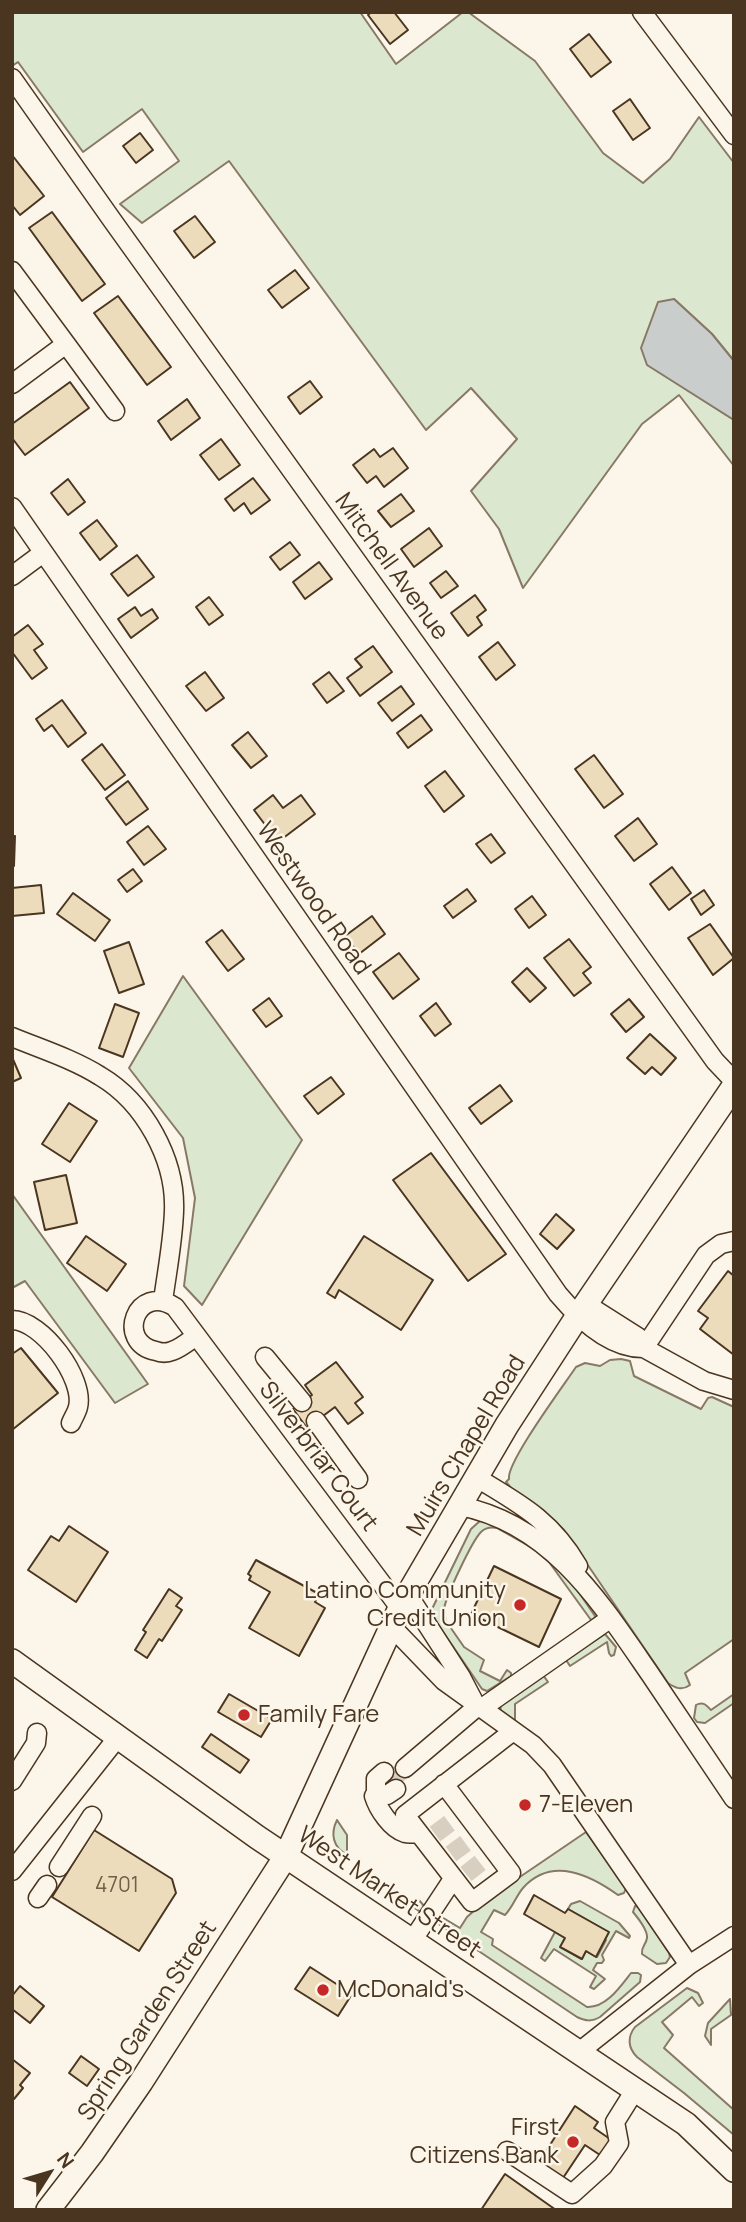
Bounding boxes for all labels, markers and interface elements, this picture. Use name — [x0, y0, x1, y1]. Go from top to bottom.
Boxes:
street label: Mitchell Avenue — [328, 488, 454, 646]
street label: Westwood Road — [250, 817, 376, 981]
street label: Muirs Chapel Road — [402, 1350, 532, 1542]
street label: Silverbriar Court — [252, 1377, 384, 1537]
place label: Latino Community Credit Union — [304, 1577, 506, 1633]
marker: Latino Community Credit Union — [512, 1597, 528, 1613]
place label: Family Fare — [258, 1701, 379, 1729]
marker: Family Fare — [236, 1707, 252, 1723]
place label: 7-Eleven — [539, 1791, 633, 1819]
marker: 7-Eleven — [517, 1797, 533, 1813]
street label: West Market Street — [292, 1821, 486, 1965]
house number: 4701 — [95, 1873, 139, 1899]
street label: Spring Garden Street — [73, 1916, 223, 2126]
place label: McDonald's — [337, 1976, 464, 2004]
marker: McDonald's — [315, 1982, 331, 1998]
place label: First Citizens Bank — [410, 2114, 559, 2170]
marker: First Citizens Bank — [565, 2134, 581, 2150]
north arrow — [14, 2138, 84, 2208]
text: N — [51, 2147, 80, 2174]

